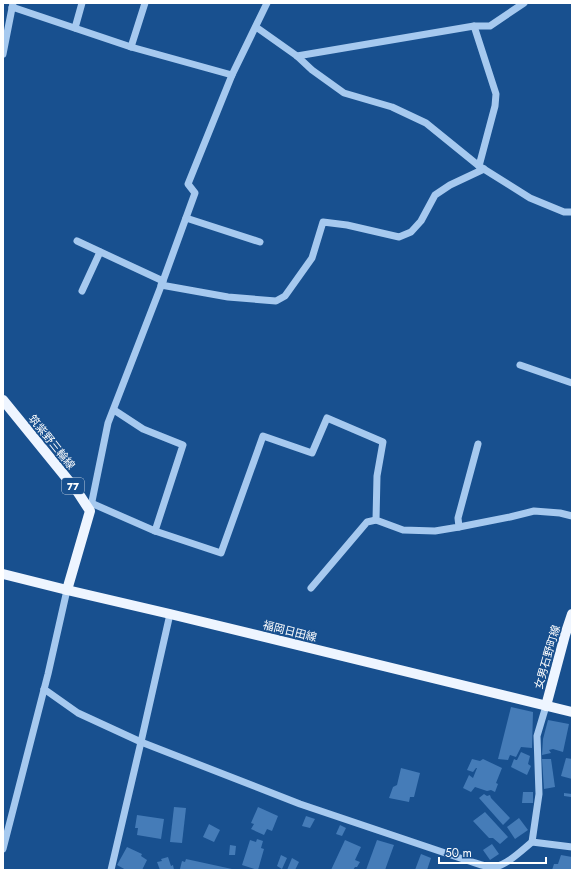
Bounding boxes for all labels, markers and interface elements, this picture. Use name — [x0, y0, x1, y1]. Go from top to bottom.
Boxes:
street label: 筑紫野三輪線 — [25, 411, 79, 473]
road number: 77 — [62, 478, 84, 494]
street label: 福岡日田線 — [261, 617, 319, 645]
street label: 女男石野町線 — [530, 623, 564, 691]
scale bar — [439, 839, 546, 865]
text: 50 m — [445, 844, 472, 862]

